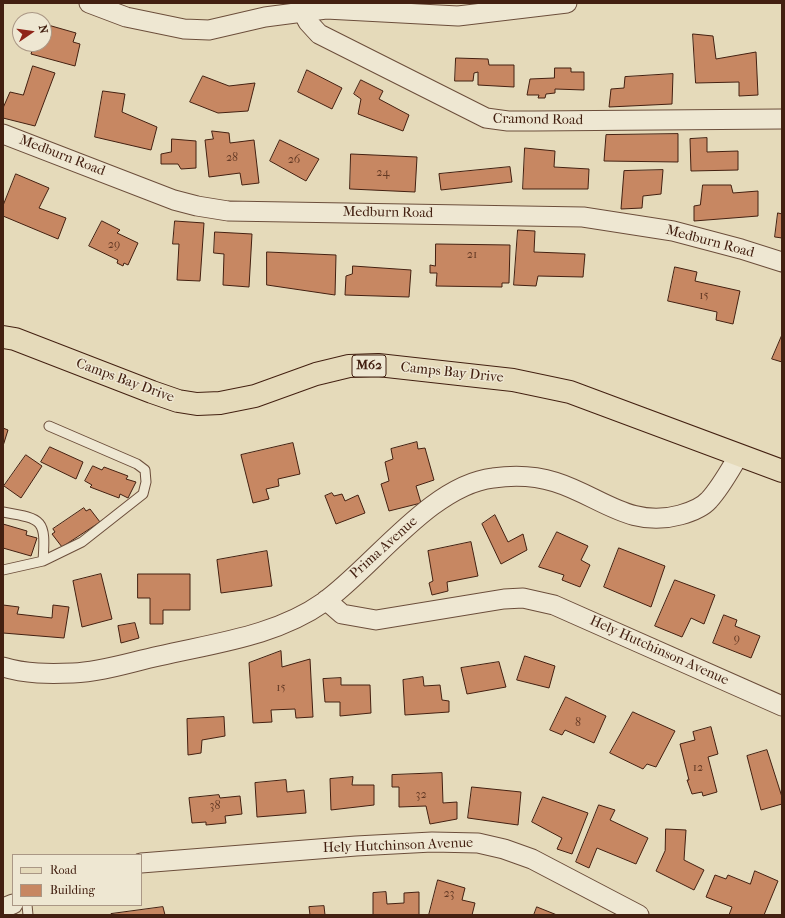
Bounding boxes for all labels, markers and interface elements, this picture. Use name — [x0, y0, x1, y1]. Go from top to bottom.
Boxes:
north arrow — [12, 12, 52, 52]
text: N — [36, 24, 50, 35]
street label: Cramond Road — [493, 111, 583, 129]
street label: Medburn Road — [17, 132, 107, 180]
house number: 28 — [226, 151, 238, 165]
house number: 26 — [288, 153, 300, 167]
house number: 24 — [376, 166, 390, 180]
street label: Medburn Road — [343, 204, 433, 222]
street label: Medburn Road — [664, 222, 756, 262]
house number: 29 — [108, 238, 120, 252]
house number: 21 — [467, 248, 477, 262]
house number: 15 — [699, 289, 709, 303]
street label: Camps Bay Drive — [74, 355, 176, 407]
road number: M62 — [352, 355, 386, 377]
street label: Camps Bay Drive — [400, 359, 504, 387]
street label: Prima Avenue — [347, 513, 421, 583]
street label: Hely Hutchinson Avenue — [587, 613, 731, 689]
house number: 9 — [734, 632, 740, 646]
house number: 15 — [276, 681, 286, 695]
house number: 8 — [575, 716, 581, 730]
house number: 12 — [693, 761, 703, 775]
house number: 32 — [415, 788, 427, 802]
house number: 38 — [210, 799, 220, 813]
street label: Hely Hutchinson Avenue — [323, 835, 473, 857]
legend — [12, 854, 142, 906]
text: Road — [50, 863, 77, 877]
text: Building — [50, 883, 95, 897]
house number: 23 — [443, 887, 455, 901]

